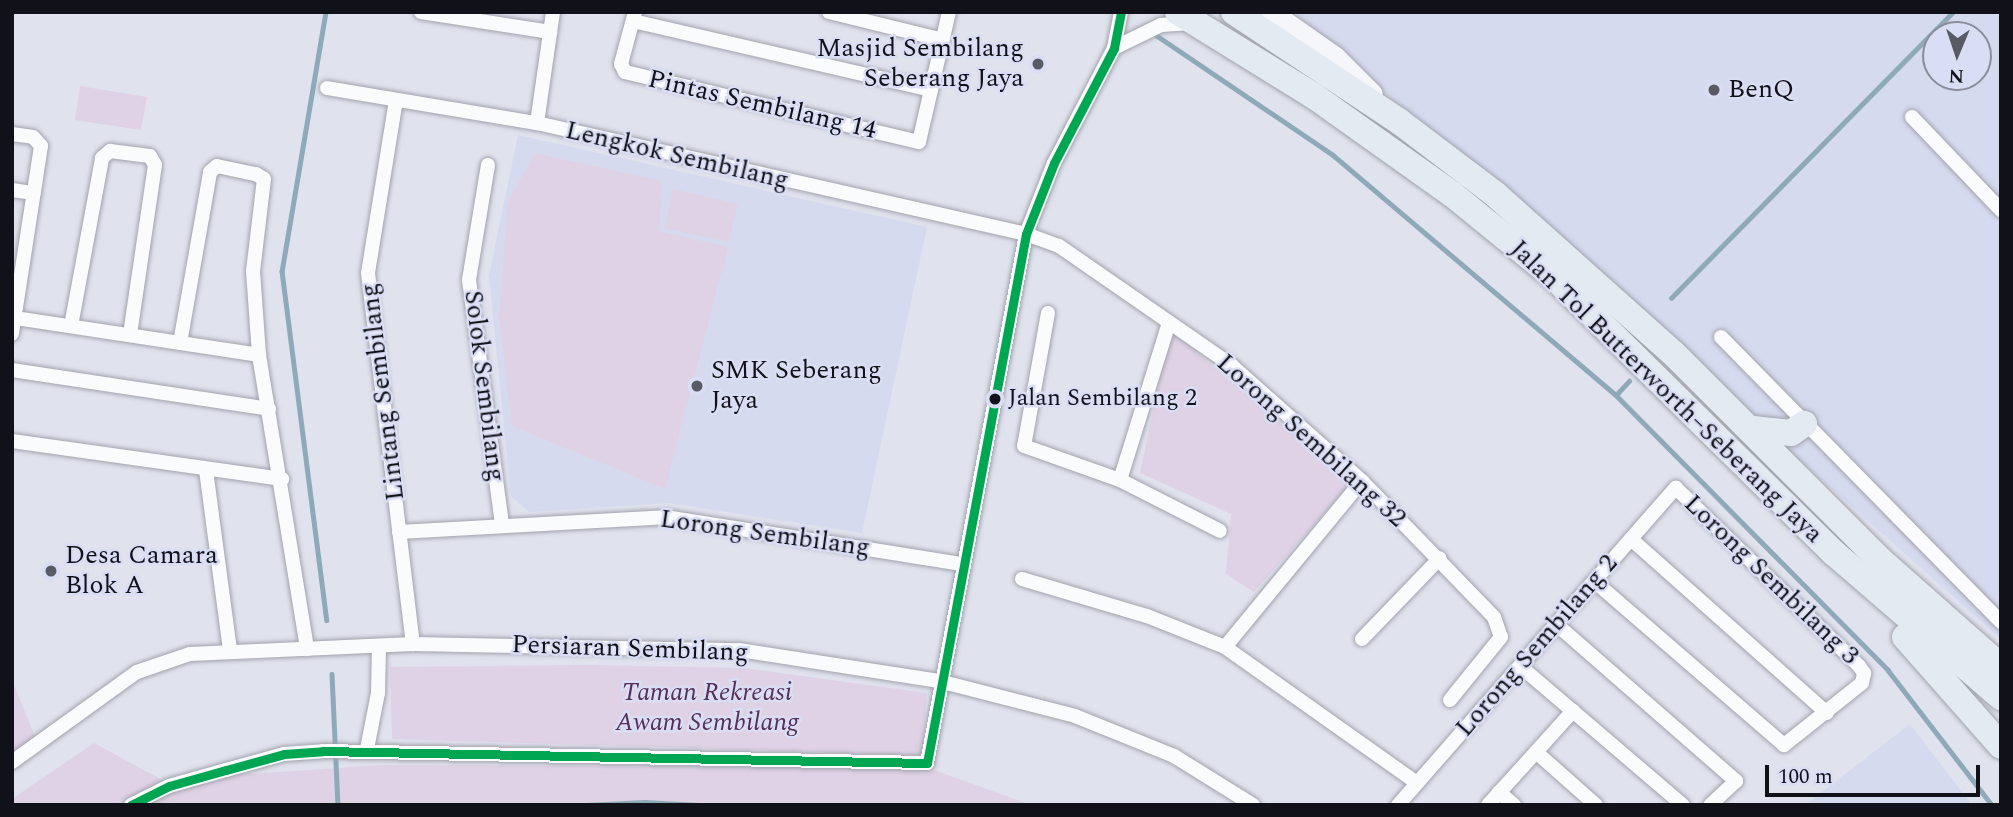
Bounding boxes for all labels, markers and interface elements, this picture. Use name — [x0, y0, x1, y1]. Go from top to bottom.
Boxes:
north arrow — [1922, 21, 1992, 91]
place label: Masjid Sembilang Seberang Jaya — [817, 33, 1024, 94]
marker: Masjid Sembilang Seberang Jaya — [1030, 56, 1046, 72]
text: N — [1948, 61, 1965, 90]
street label: Pintas Sembilang 14 — [645, 64, 879, 146]
place label: BenQ — [1728, 74, 1794, 106]
marker: BenQ — [1706, 82, 1722, 98]
street label: Lengkok Sembilang — [562, 115, 792, 197]
street label: Jalan Tol Butterworth–Seberang Jaya — [1503, 234, 1829, 550]
street label: Lintang Sembilang — [354, 282, 412, 502]
street label: Solok Sembilang — [457, 289, 511, 483]
street label: Lorong Sembilang 32 — [1210, 348, 1412, 534]
place label: SMK Seberang Jaya — [711, 355, 882, 416]
marker: SMK Seberang Jaya — [689, 378, 705, 394]
place label: Jalan Sembilang 2 — [1008, 385, 1197, 413]
marker: Jalan Sembilang 2 — [988, 392, 1002, 406]
street label: Lorong Sembilang 3 — [1677, 488, 1865, 672]
street label: Lorong Sembilang — [658, 504, 872, 564]
place label: Desa Camara Blok A — [65, 540, 218, 602]
street label: Lorong Sembilang 2 — [1449, 548, 1625, 744]
marker: Desa Camara Blok A — [43, 563, 59, 579]
street label: Persiaran Sembilang — [511, 629, 749, 669]
park label: Taman Rekreasi Awam Sembilang — [616, 677, 798, 738]
scale bar — [1768, 750, 1983, 794]
text: 100 m — [1778, 761, 1833, 793]

